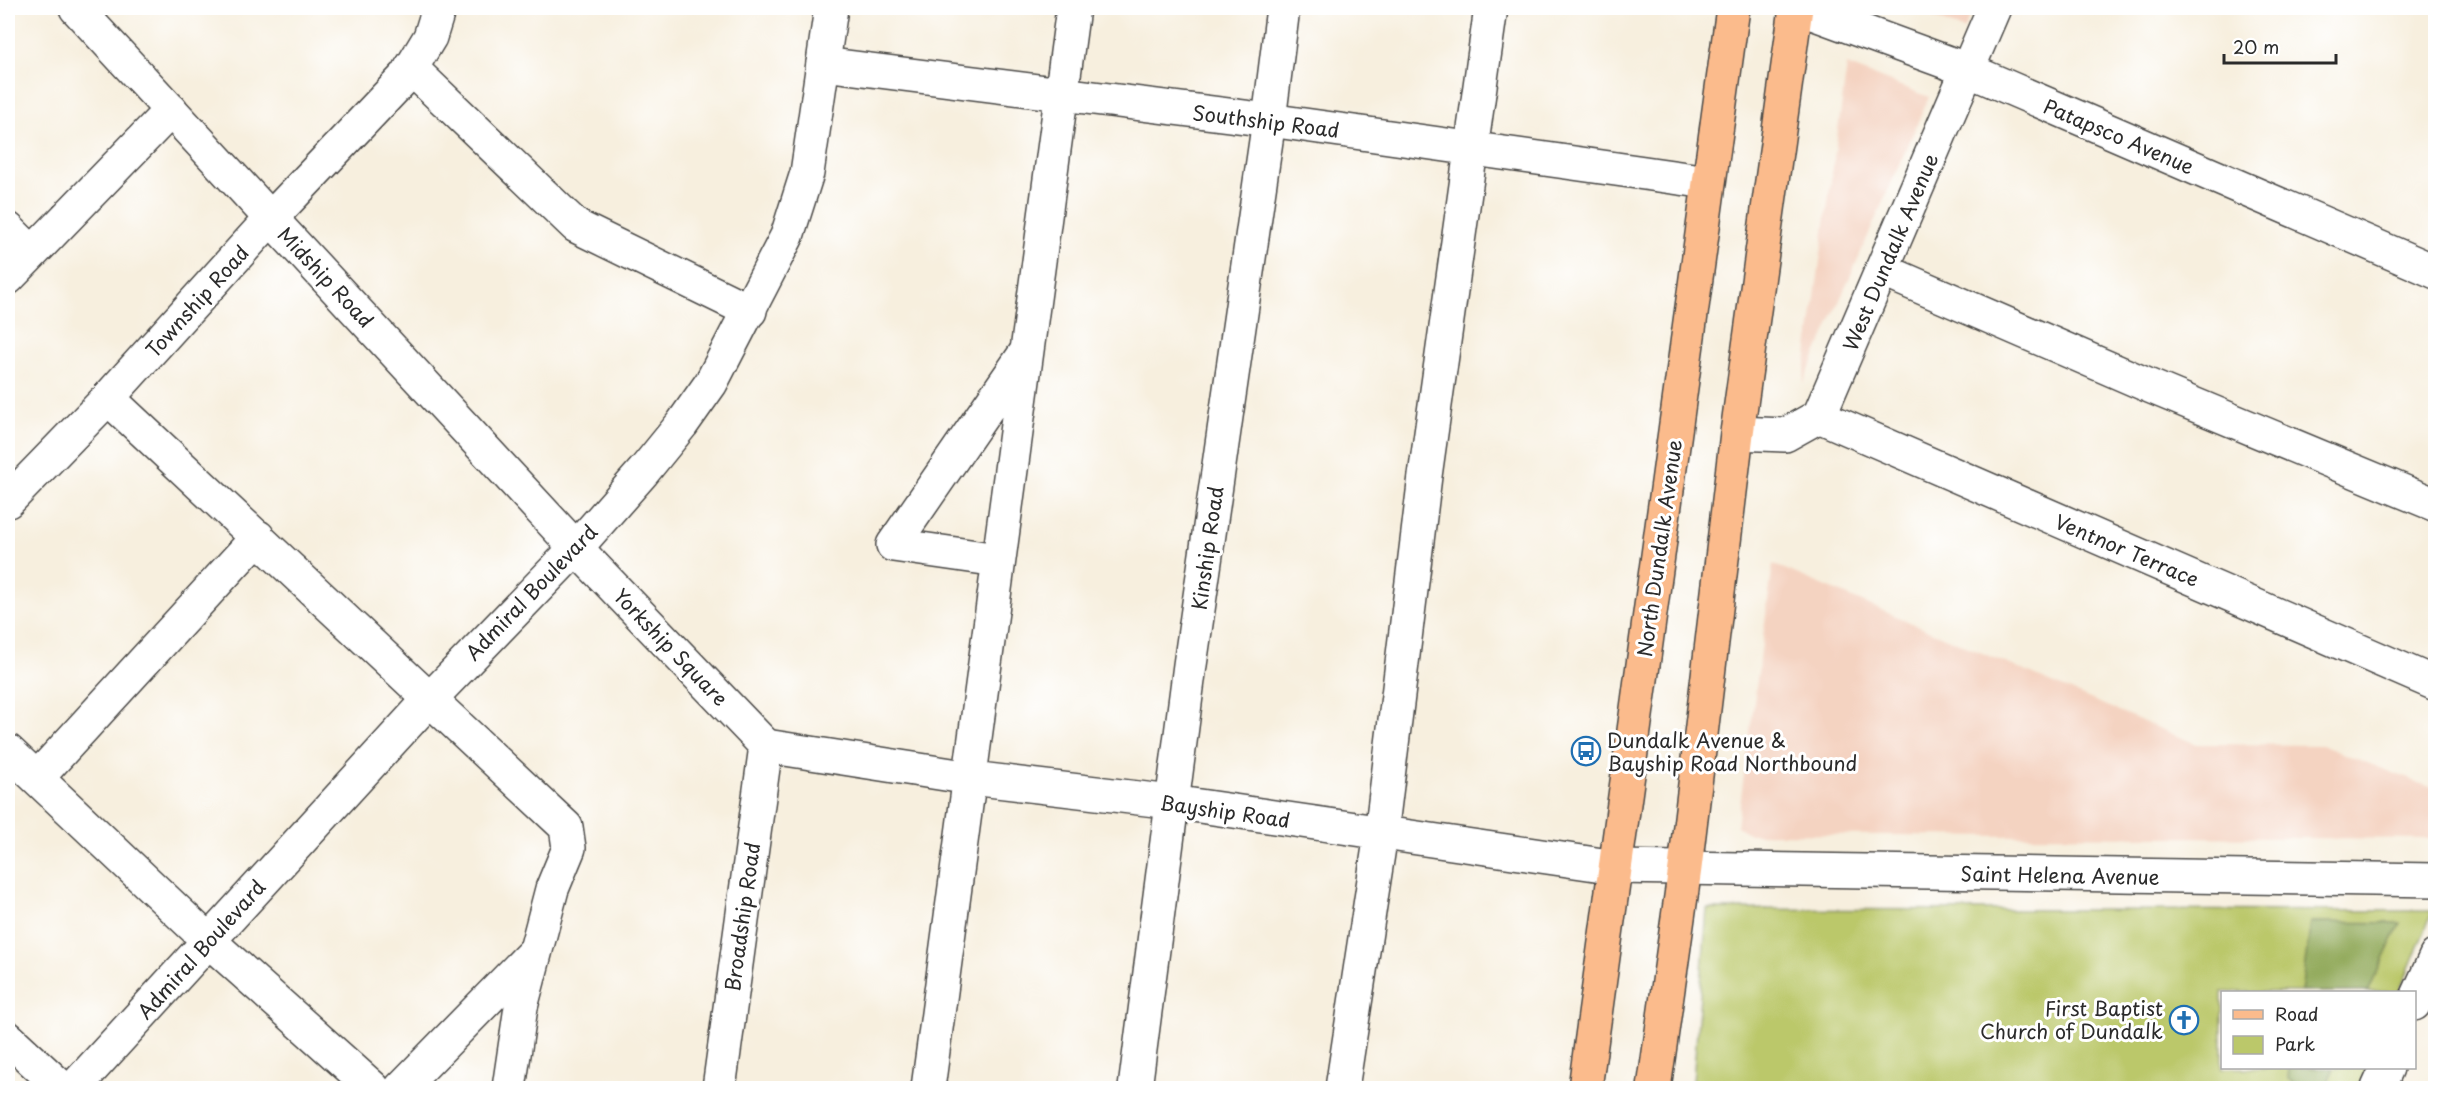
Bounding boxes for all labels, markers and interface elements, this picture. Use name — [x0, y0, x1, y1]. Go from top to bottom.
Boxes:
scale bar — [2224, 27, 2336, 65]
text: 20 m — [2233, 33, 2279, 60]
street label: Patapsco Avenue — [2039, 91, 2199, 181]
street label: Southship Road — [1191, 97, 1341, 145]
street label: West Dundalk Avenue — [1835, 149, 1945, 355]
street label: Midship Road — [271, 220, 381, 334]
street label: Township Road — [138, 238, 256, 364]
street label: North Dundalk Avenue — [1629, 437, 1689, 659]
street label: Kinship Road — [1183, 484, 1231, 612]
street label: Ventnor Terrace — [2050, 506, 2204, 594]
street label: Admiral Boulevard — [458, 517, 604, 667]
street label: Yorkship Square — [607, 581, 735, 713]
place label: Dundalk Avenue & Bayship Road Northbound — [1607, 725, 1857, 778]
bus stop icon: Dundalk Avenue & Bayship Road Northbound — [1570, 735, 1602, 767]
street label: Bayship Road — [1158, 787, 1292, 835]
street label: Broadship Road — [717, 841, 767, 993]
street label: Saint Helena Avenue — [1960, 858, 2160, 892]
street label: Admiral Boulevard — [130, 872, 272, 1026]
legend — [2221, 991, 2416, 1069]
place label: First Baptist Church of Dundalk — [1980, 993, 2163, 1046]
text: Road — [2275, 1000, 2319, 1027]
church icon: First Baptist Church of Dundalk — [2168, 1004, 2200, 1036]
text: Park — [2275, 1030, 2315, 1057]

